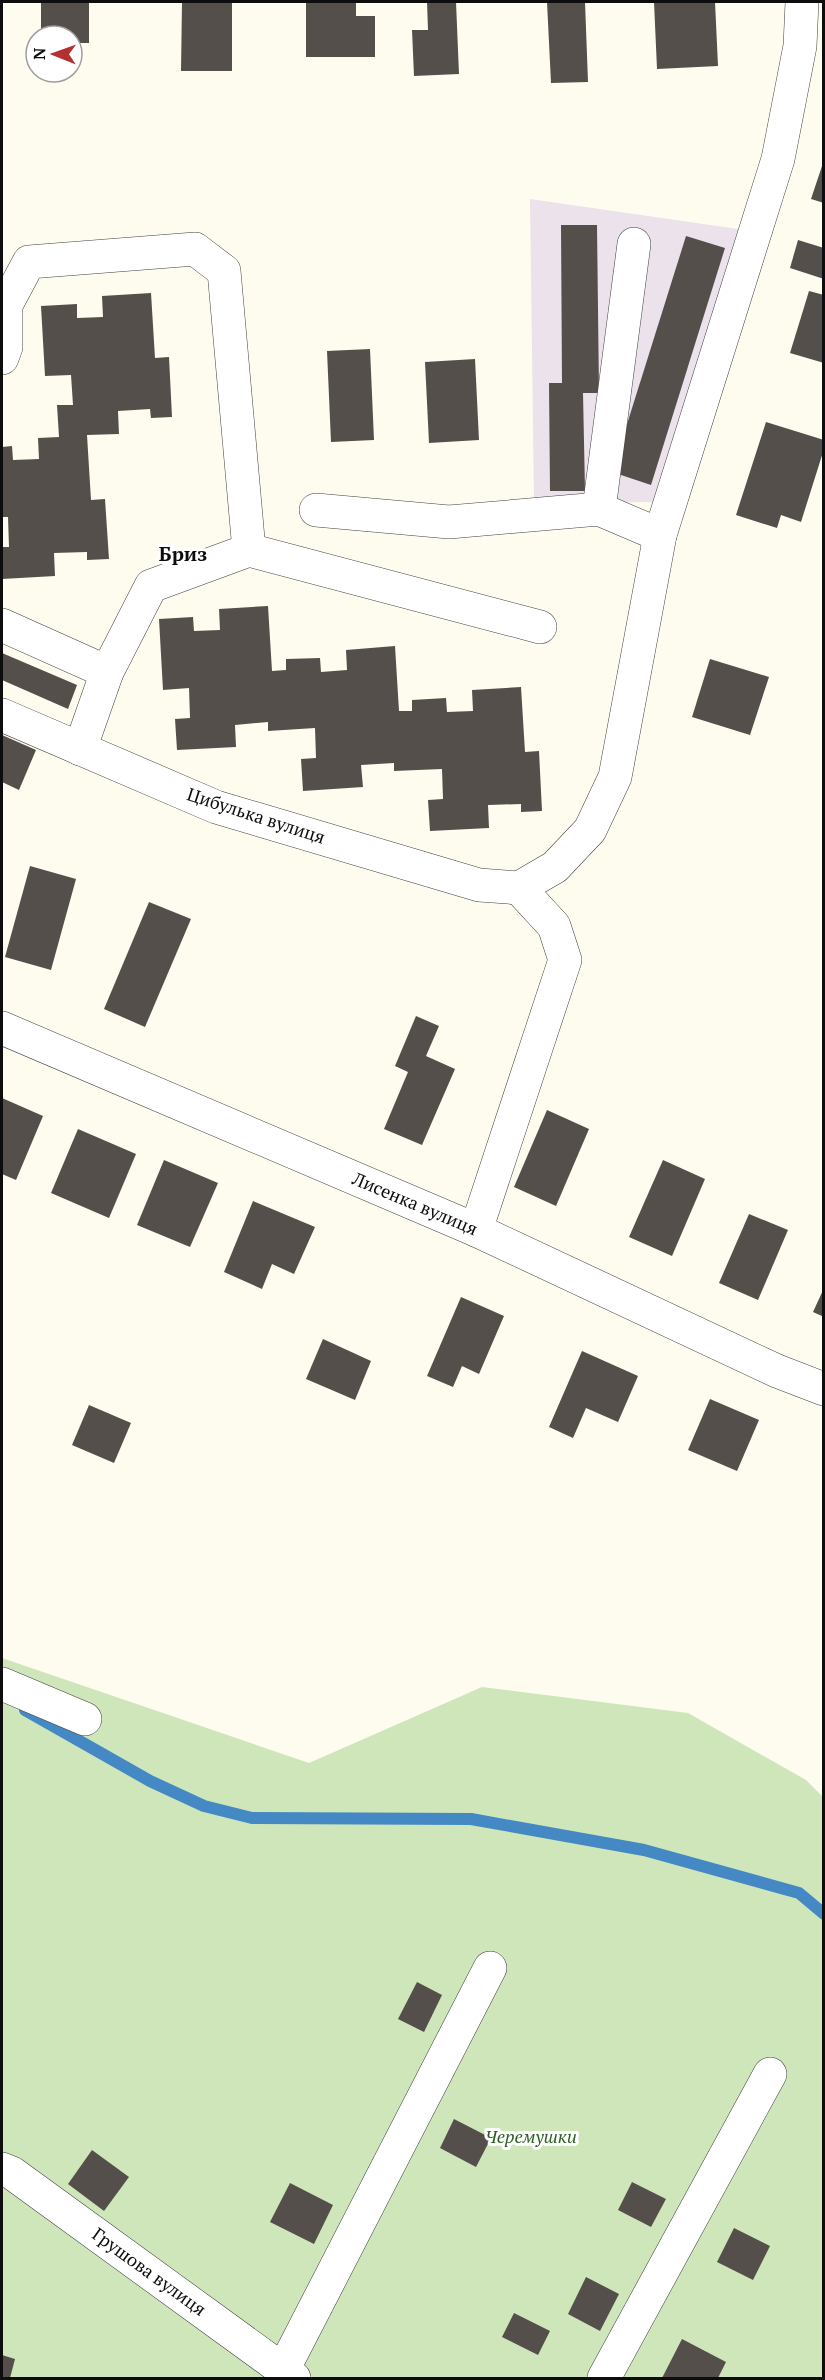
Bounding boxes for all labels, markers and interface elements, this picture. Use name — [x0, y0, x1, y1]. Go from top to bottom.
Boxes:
north arrow — [24, 24, 84, 84]
text: N — [28, 47, 50, 60]
district label: Бриз — [159, 540, 207, 567]
street label: Цибулька вулиця — [184, 781, 329, 849]
street label: Лисенка вулиця — [348, 1166, 482, 1240]
park label: Черемушки — [485, 2124, 577, 2148]
street label: Грушова вулиця — [88, 2222, 211, 2321]

